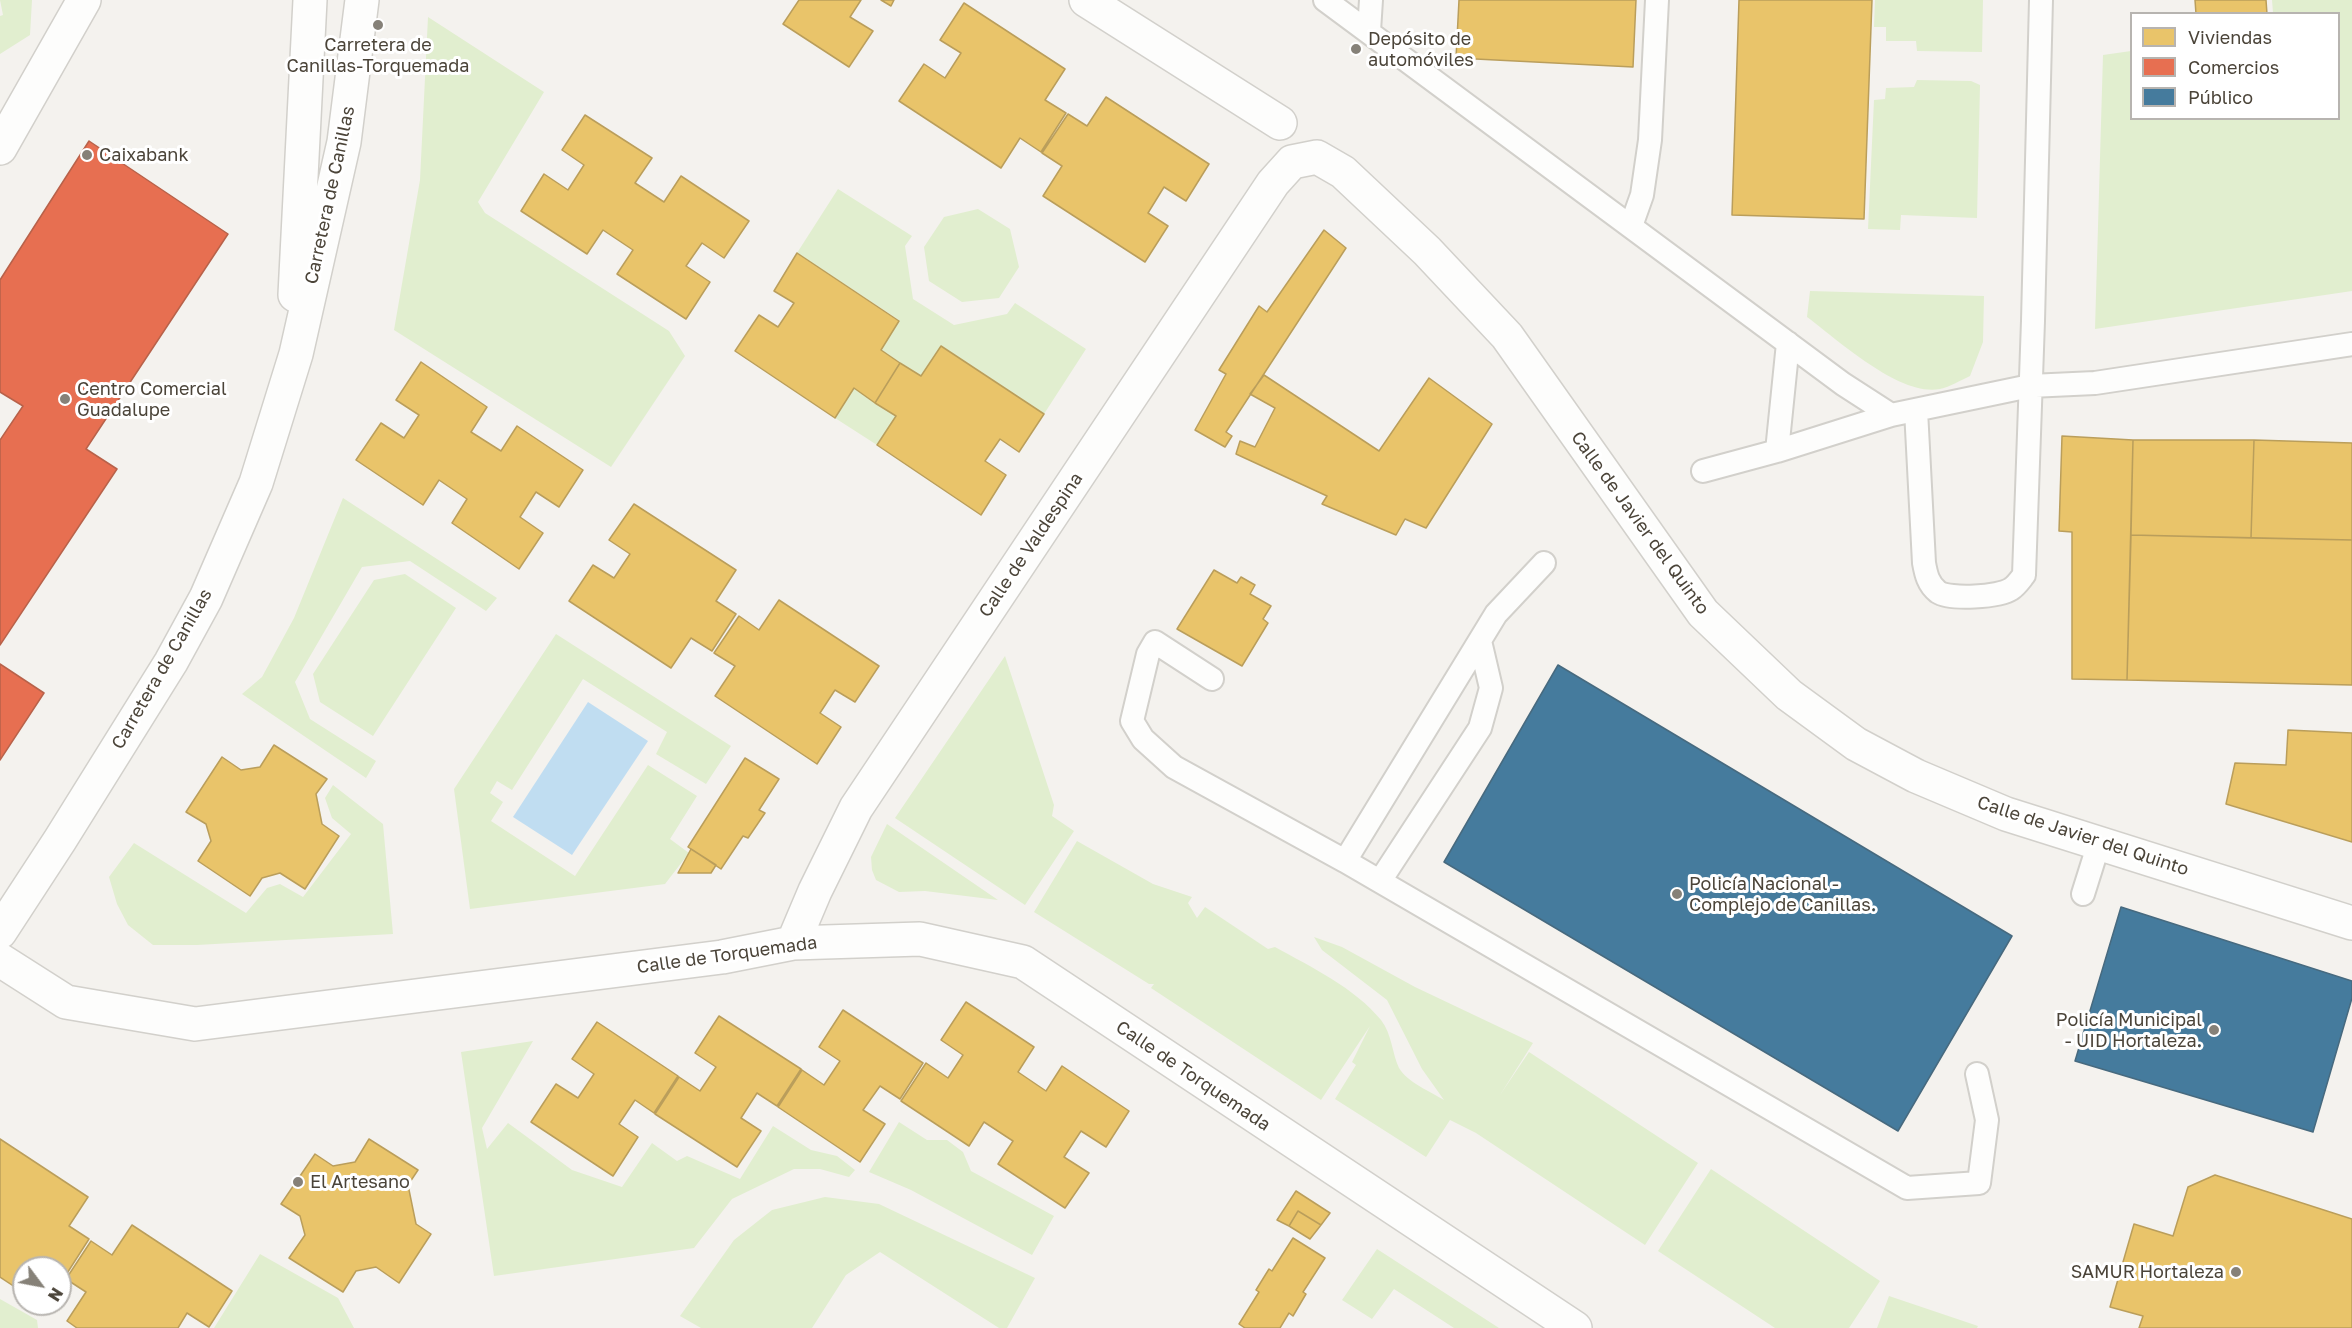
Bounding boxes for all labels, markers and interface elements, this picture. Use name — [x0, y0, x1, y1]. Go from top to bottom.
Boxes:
legend — [2130, 12, 2340, 120]
marker: Carretera de Canillas-Torquemada — [371, 18, 385, 32]
text: Viviendas — [2188, 26, 2272, 48]
place label: Depósito de automóviles — [1368, 28, 1474, 70]
place label: Carretera de Canillas-Torquemada — [287, 34, 469, 76]
marker: Depósito de automóviles — [1349, 42, 1363, 56]
text: Comercios — [2188, 56, 2279, 78]
text: Público — [2188, 86, 2253, 108]
street label: Carretera de Canillas — [301, 104, 359, 286]
place label: Caixabank — [99, 144, 189, 166]
marker: Caixabank — [80, 148, 94, 162]
place label: Centro Comercial Guadalupe — [77, 378, 227, 420]
marker: Centro Comercial Guadalupe — [58, 392, 72, 406]
street label: Calle de Javier del Quinto — [1566, 427, 1714, 619]
street label: Calle de Valdespina — [975, 469, 1087, 621]
street label: Carretera de Canillas — [107, 585, 217, 753]
street label: Calle de Javier del Quinto — [1975, 792, 2191, 880]
place label: Policía Nacional - Complejo de Canillas. — [1689, 873, 1876, 916]
marker: Policía Nacional - Complejo de Canillas. — [1670, 887, 1684, 901]
street label: Calle de Torquemada — [636, 932, 818, 978]
place label: Policía Municipal - UID Hortaleza. — [2056, 1009, 2202, 1052]
street label: Calle de Torquemada — [1112, 1016, 1274, 1136]
marker: Policía Municipal - UID Hortaleza. — [2207, 1023, 2221, 1037]
place label: El Artesano — [310, 1171, 410, 1193]
marker: El Artesano — [291, 1175, 305, 1189]
north arrow — [12, 1256, 72, 1316]
place label: SAMUR Hortaleza — [2071, 1261, 2224, 1283]
marker: SAMUR Hortaleza — [2229, 1265, 2243, 1279]
text: N — [44, 1284, 67, 1305]

